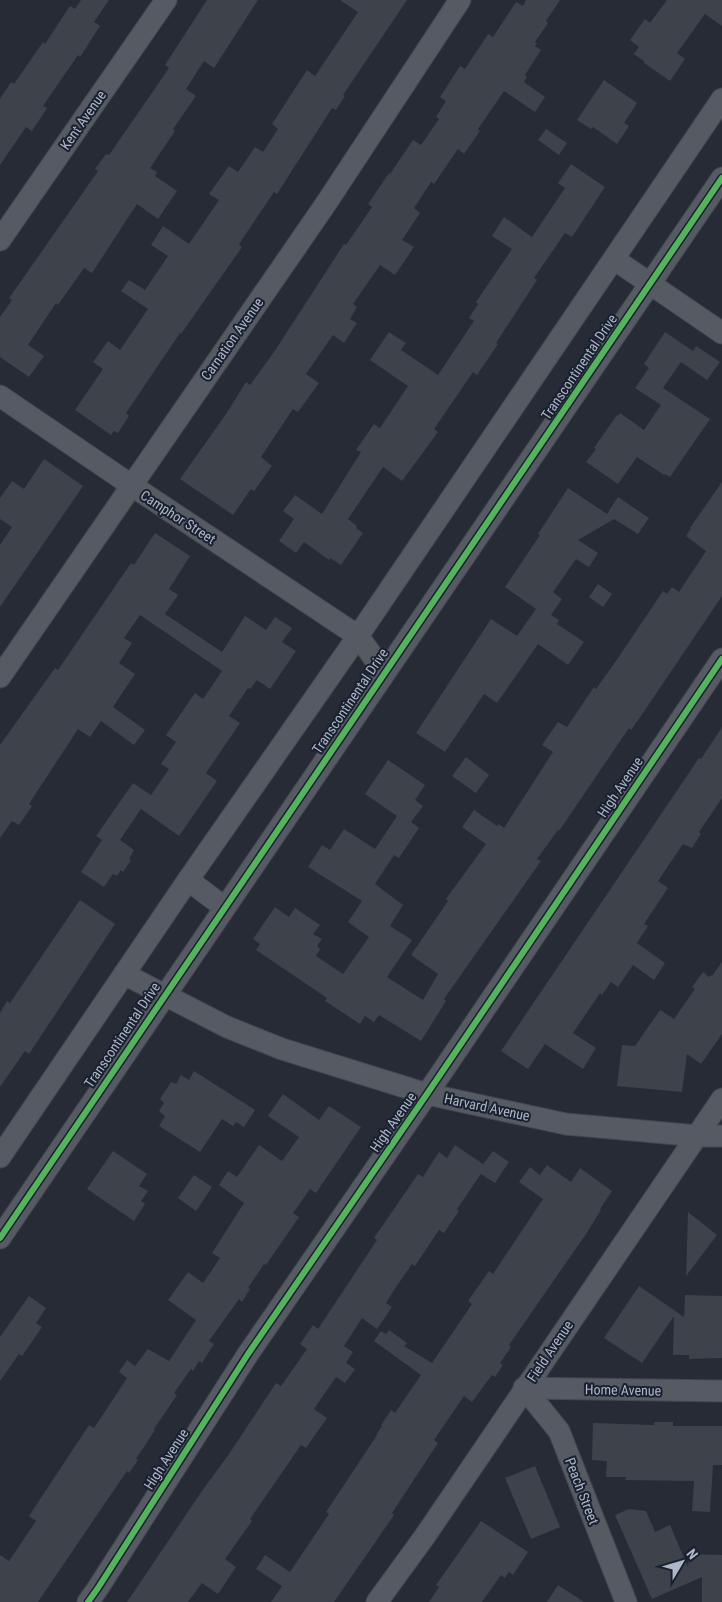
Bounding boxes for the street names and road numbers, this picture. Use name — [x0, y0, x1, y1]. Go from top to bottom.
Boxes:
street label: Kent Avenue — [57, 87, 109, 153]
street label: Carnation Avenue — [198, 294, 267, 383]
street label: Transcontinental Drive — [538, 311, 620, 423]
street label: Camphor Street — [138, 487, 218, 547]
street label: Transcontinental Drive — [309, 645, 391, 757]
street label: High Avenue — [594, 754, 646, 820]
street label: Transcontinental Drive — [81, 979, 163, 1091]
street label: High Avenue — [367, 1089, 420, 1155]
street label: Harvard Avenue — [443, 1090, 532, 1124]
street label: Field Avenue — [524, 1317, 576, 1385]
street label: Home Avenue — [585, 1381, 662, 1399]
street label: High Avenue — [140, 1425, 192, 1492]
street label: Peach Street — [562, 1455, 602, 1527]

